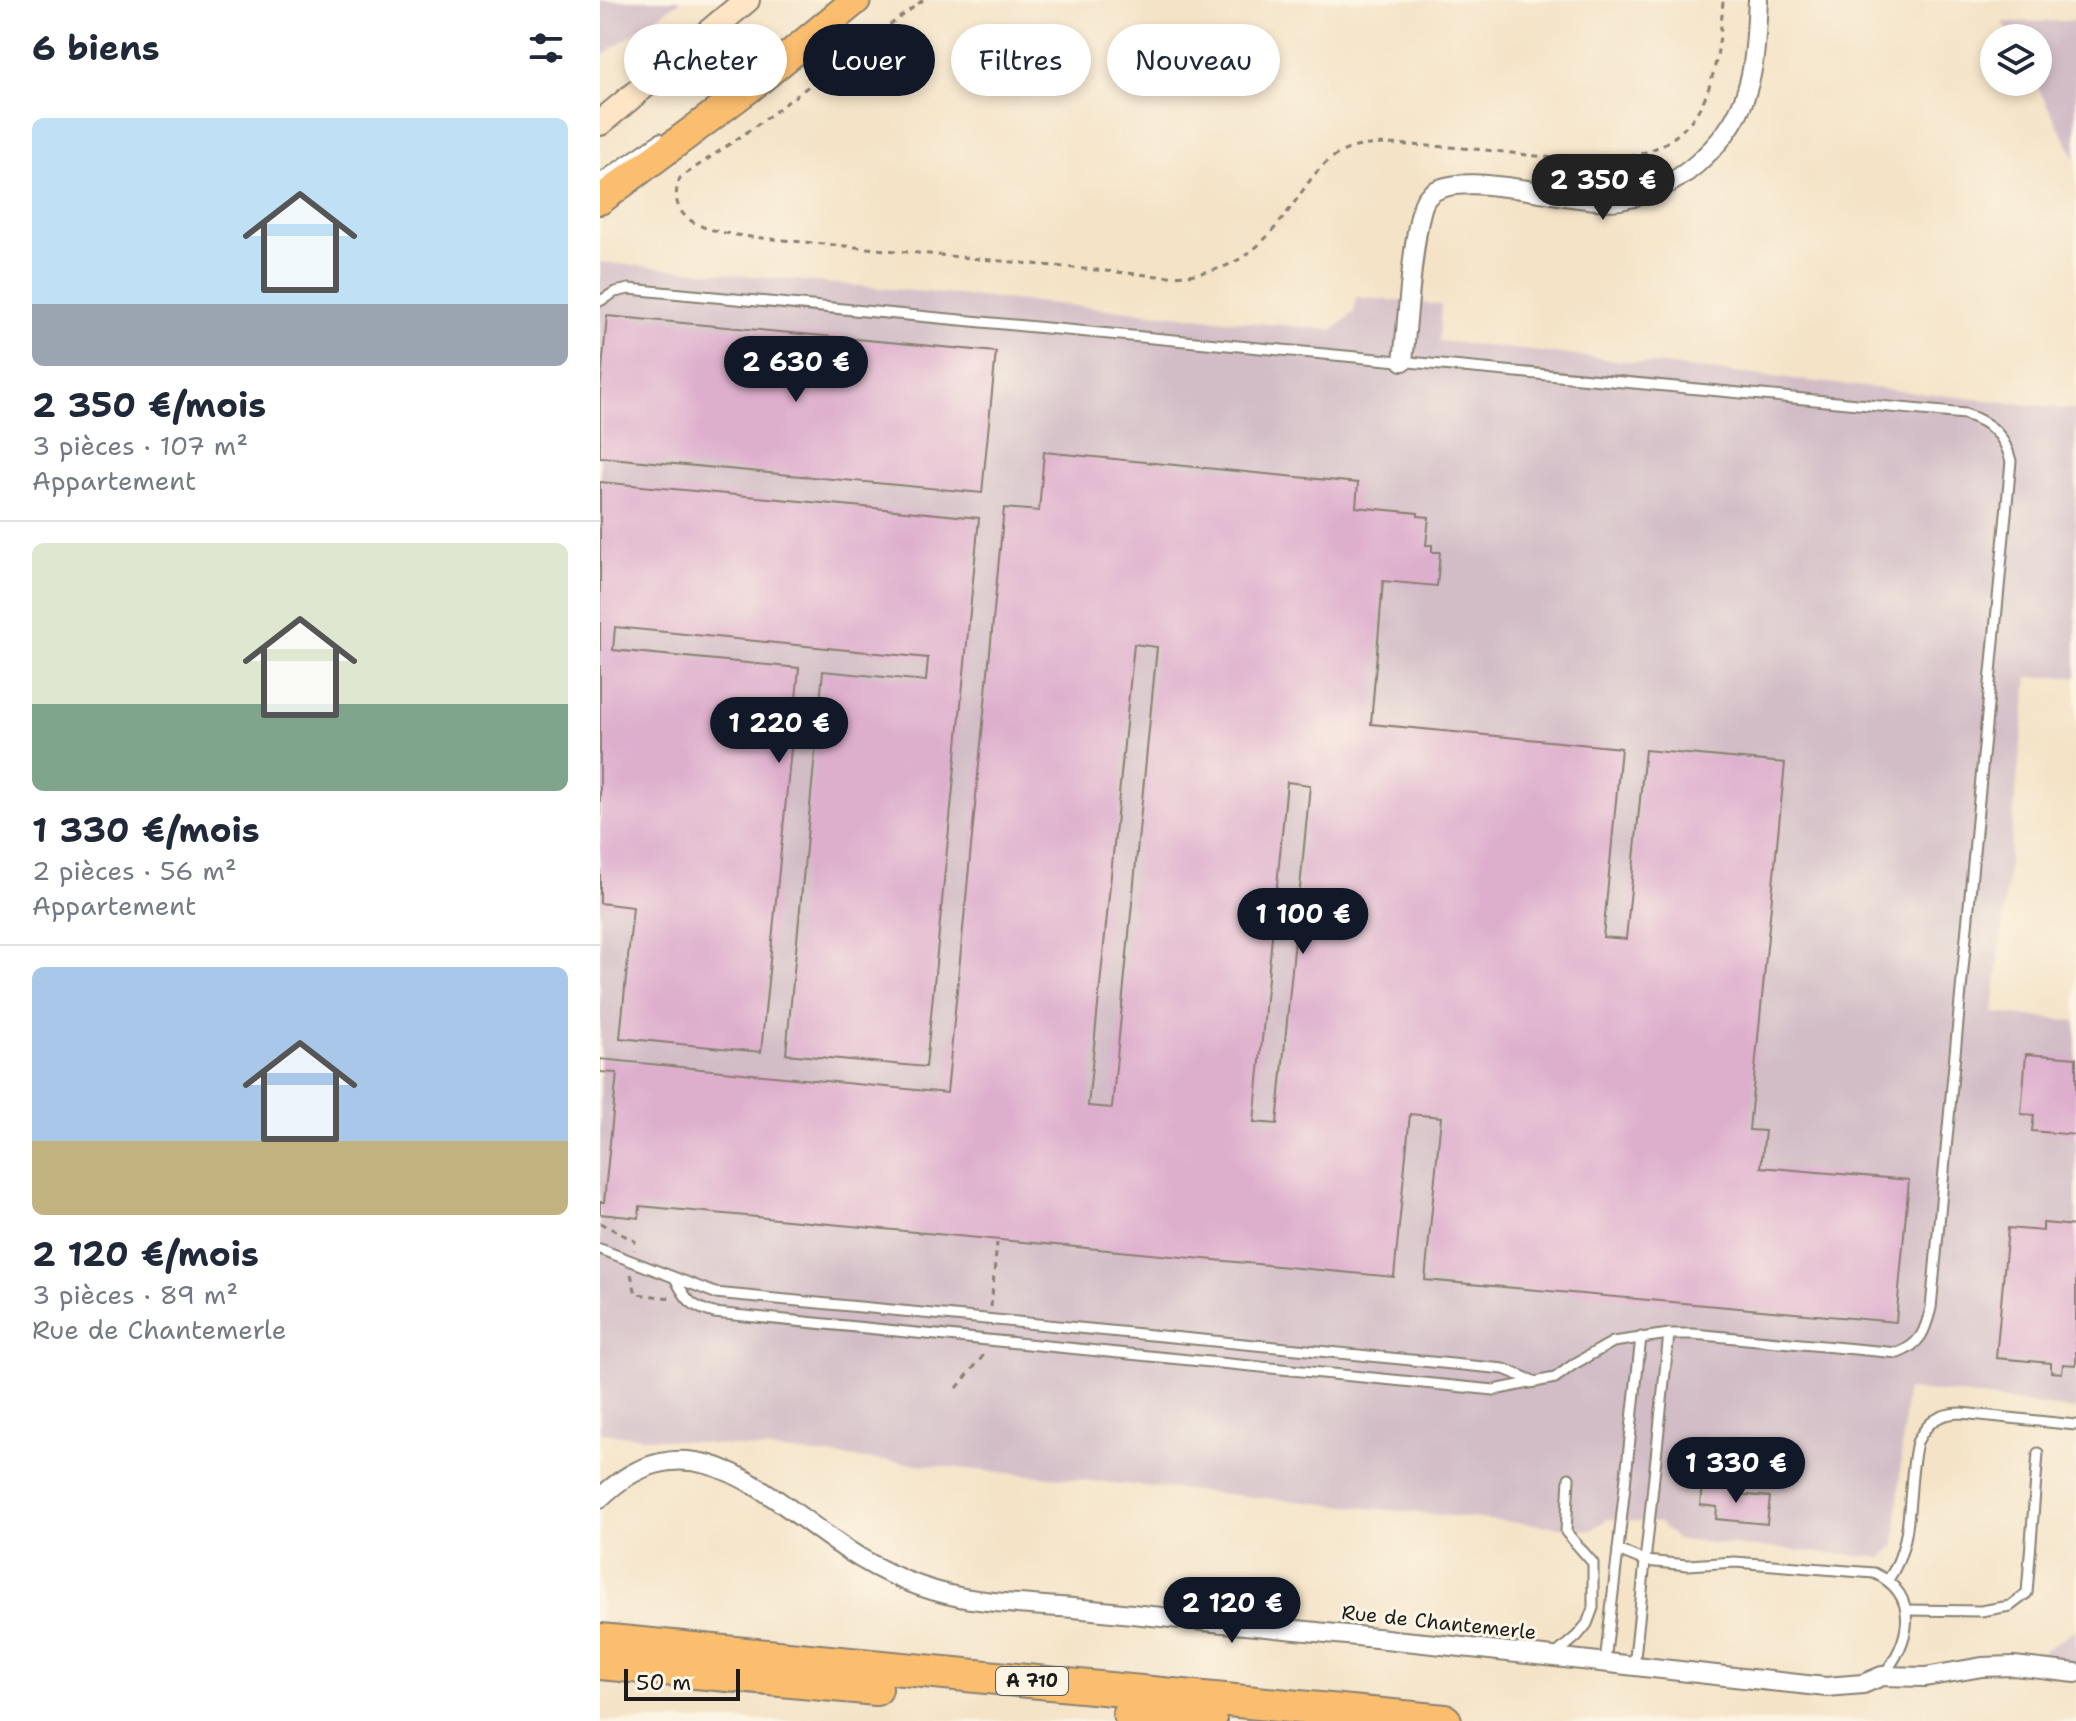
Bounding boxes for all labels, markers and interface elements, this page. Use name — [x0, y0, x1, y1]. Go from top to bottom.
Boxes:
chip: Acheter — [624, 24, 787, 96]
chip: Louer — [803, 24, 935, 96]
chip: Filtres — [951, 24, 1091, 96]
chip: Nouveau — [1107, 24, 1280, 96]
map controls — [1980, 24, 2052, 96]
button: layers — [1980, 24, 2052, 96]
text: 6 biens — [32, 25, 160, 71]
icon: filters — [524, 26, 568, 70]
pin: 2 350 € — [1529, 154, 1677, 222]
text: 2 350 € — [1550, 162, 1656, 197]
icon: home — [228, 170, 372, 314]
pin: 2 630 € — [722, 336, 870, 404]
text: 2 630 € — [742, 344, 850, 379]
text: 2 350 €/mois — [32, 382, 266, 428]
text: 3 pièces · 107 m² — [32, 428, 248, 463]
text: Appartement — [32, 463, 196, 498]
icon: home — [228, 595, 372, 739]
pin: 1 220 € — [705, 697, 853, 765]
text: 1 220 € — [728, 705, 830, 740]
text: 1 330 €/mois — [32, 807, 260, 853]
text: 2 pièces · 56 m² — [32, 853, 237, 888]
text: Appartement — [32, 888, 196, 923]
pin: 1 100 € — [1229, 888, 1377, 956]
text: 1 100 € — [1255, 896, 1351, 931]
icon: home — [228, 1019, 372, 1163]
text: 2 120 €/mois — [32, 1231, 259, 1277]
text: 3 pièces · 89 m² — [32, 1277, 238, 1312]
text: Rue de Chantemerle — [32, 1312, 286, 1347]
pin: 1 330 € — [1662, 1437, 1810, 1505]
text: 1 330 € — [1685, 1445, 1787, 1480]
pin: 2 120 € — [1158, 1577, 1306, 1645]
text: 2 120 € — [1181, 1585, 1283, 1620]
street label: Rue de Chantemerle — [1340, 1599, 1538, 1645]
scale bar — [624, 1665, 740, 1701]
road number: A 710 — [996, 1667, 1068, 1695]
text: 50 m — [636, 1668, 691, 1697]

